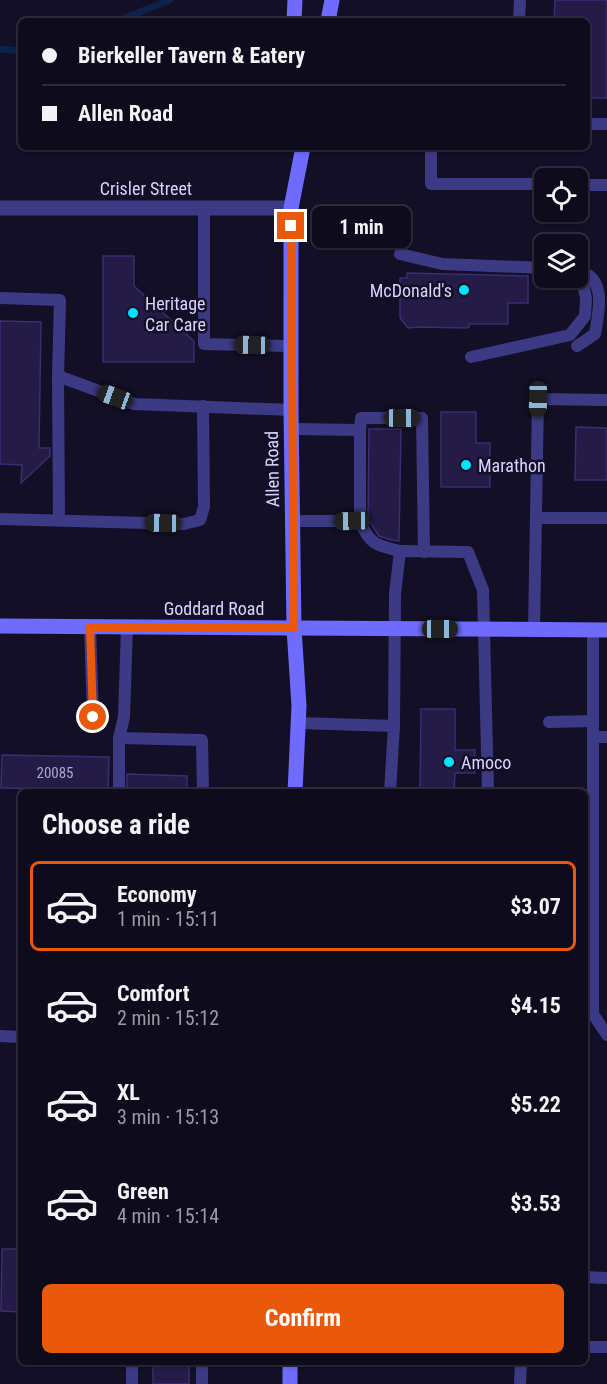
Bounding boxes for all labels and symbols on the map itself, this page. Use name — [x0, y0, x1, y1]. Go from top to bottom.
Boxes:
street label: Crisler Street — [100, 178, 192, 199]
callout: 1 min — [312, 205, 411, 247]
route end — [277, 212, 304, 239]
place label: McDonald's — [370, 280, 452, 301]
marker: McDonald's — [457, 283, 471, 297]
place label: Heritage Car Care — [145, 293, 206, 335]
marker: Heritage Car Care — [126, 306, 140, 320]
car — [234, 336, 270, 354]
car — [529, 381, 547, 417]
car — [95, 382, 135, 412]
car — [384, 409, 420, 427]
street label: Allen Road — [261, 431, 283, 507]
place label: Marathon — [478, 455, 546, 476]
marker: Marathon — [459, 458, 473, 472]
car — [334, 512, 370, 530]
car — [145, 514, 181, 532]
street label: Goddard Road — [164, 598, 264, 619]
car — [422, 620, 458, 638]
route start — [79, 703, 106, 730]
place label: Amoco — [461, 752, 511, 773]
marker: Amoco — [442, 755, 456, 769]
house number: 20085 — [36, 764, 74, 782]

